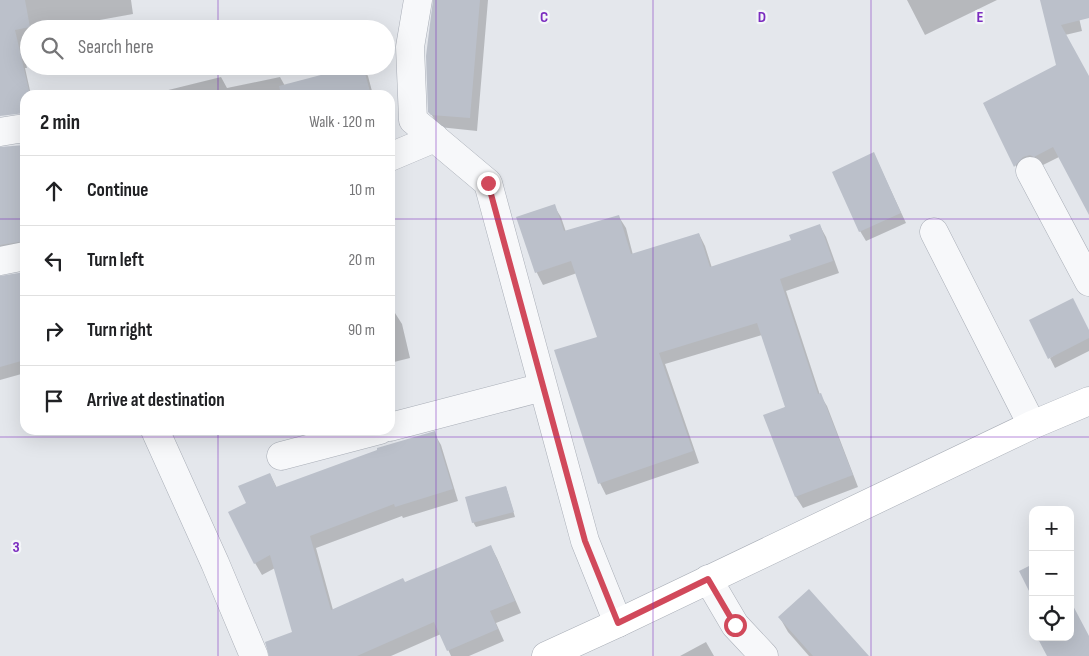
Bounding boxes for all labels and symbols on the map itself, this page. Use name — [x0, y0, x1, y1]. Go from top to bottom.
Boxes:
text: C — [540, 8, 548, 27]
text: D — [758, 8, 766, 27]
text: E — [977, 8, 984, 27]
route end — [477, 172, 500, 195]
text: 3 — [12, 538, 20, 557]
route start — [724, 614, 747, 637]

